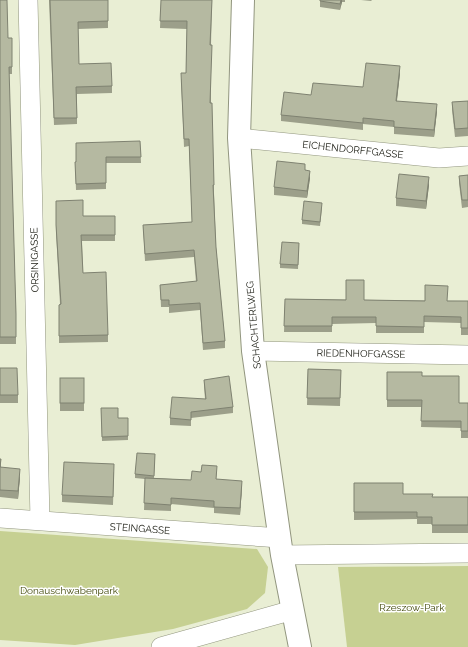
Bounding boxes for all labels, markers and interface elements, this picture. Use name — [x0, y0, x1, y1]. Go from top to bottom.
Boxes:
street label: EICHENDORFFGASSE — [302, 139, 404, 160]
street label: ORSINIGASSE — [28, 227, 41, 293]
street label: SCHACHTERLWEG — [244, 281, 263, 369]
street label: RIEDENHOFGASSE — [317, 347, 405, 360]
street label: STEINGASSE — [109, 521, 171, 536]
park label: Donauschwabenpark — [20, 585, 119, 596]
park label: Rzeszow-Park — [379, 602, 445, 613]

